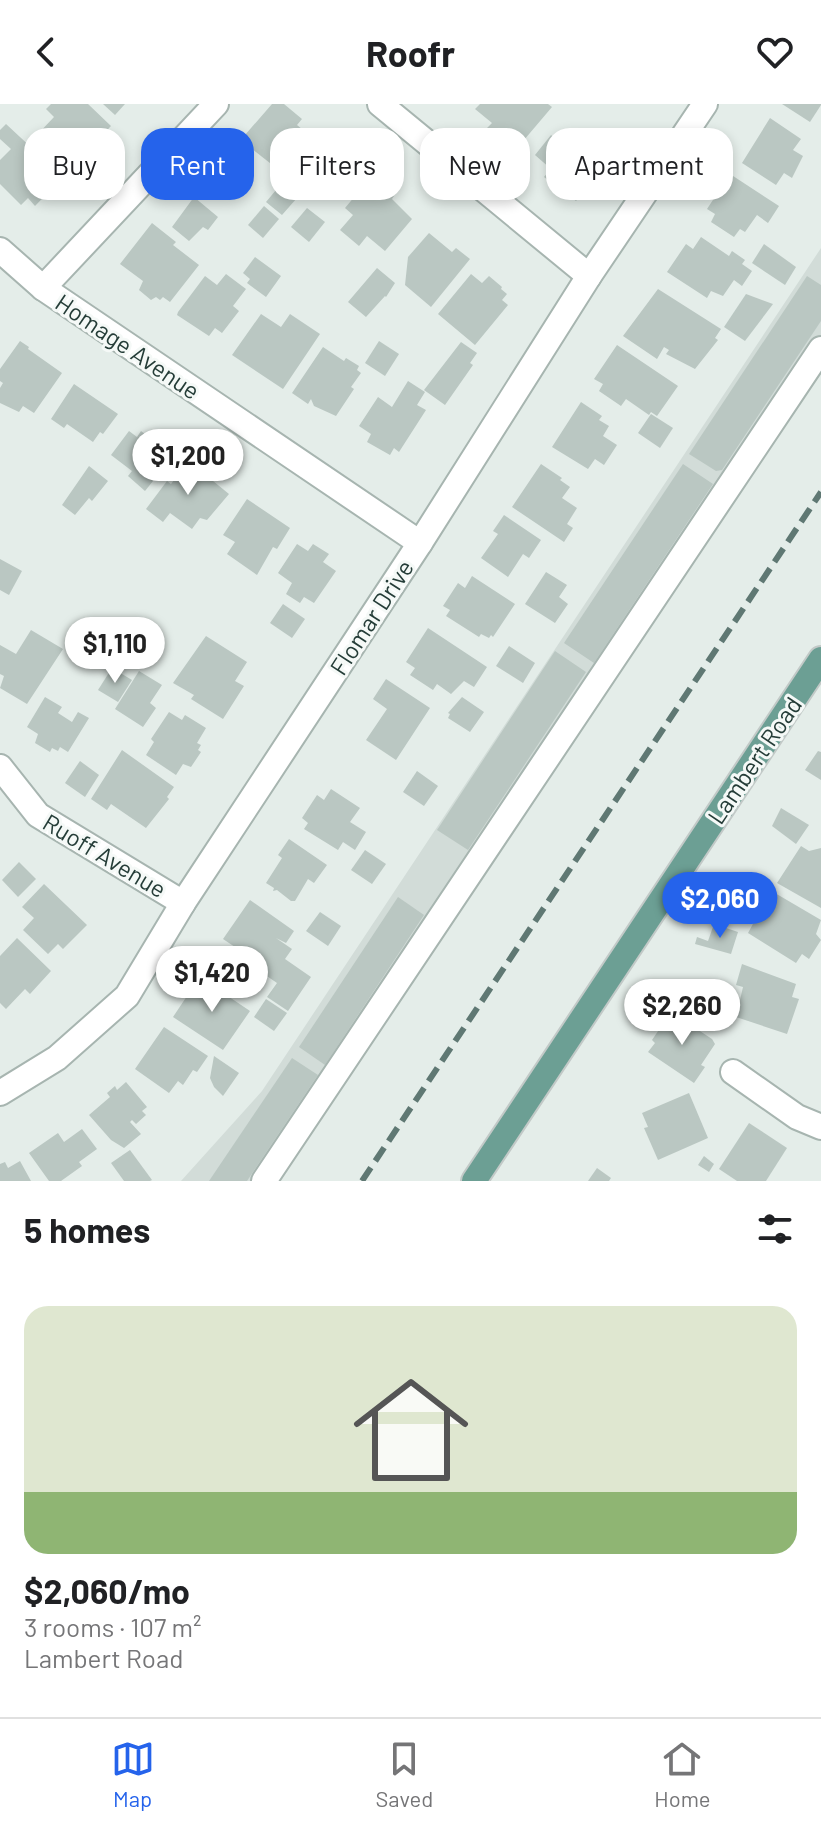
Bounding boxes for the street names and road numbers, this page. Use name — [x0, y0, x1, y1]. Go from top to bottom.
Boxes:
street label: Homage Avenue — [50, 287, 206, 405]
street label: Flomar Drive — [323, 554, 419, 680]
street label: Lambert Road — [701, 691, 807, 829]
street label: Ruoff Avenue — [38, 807, 172, 903]

